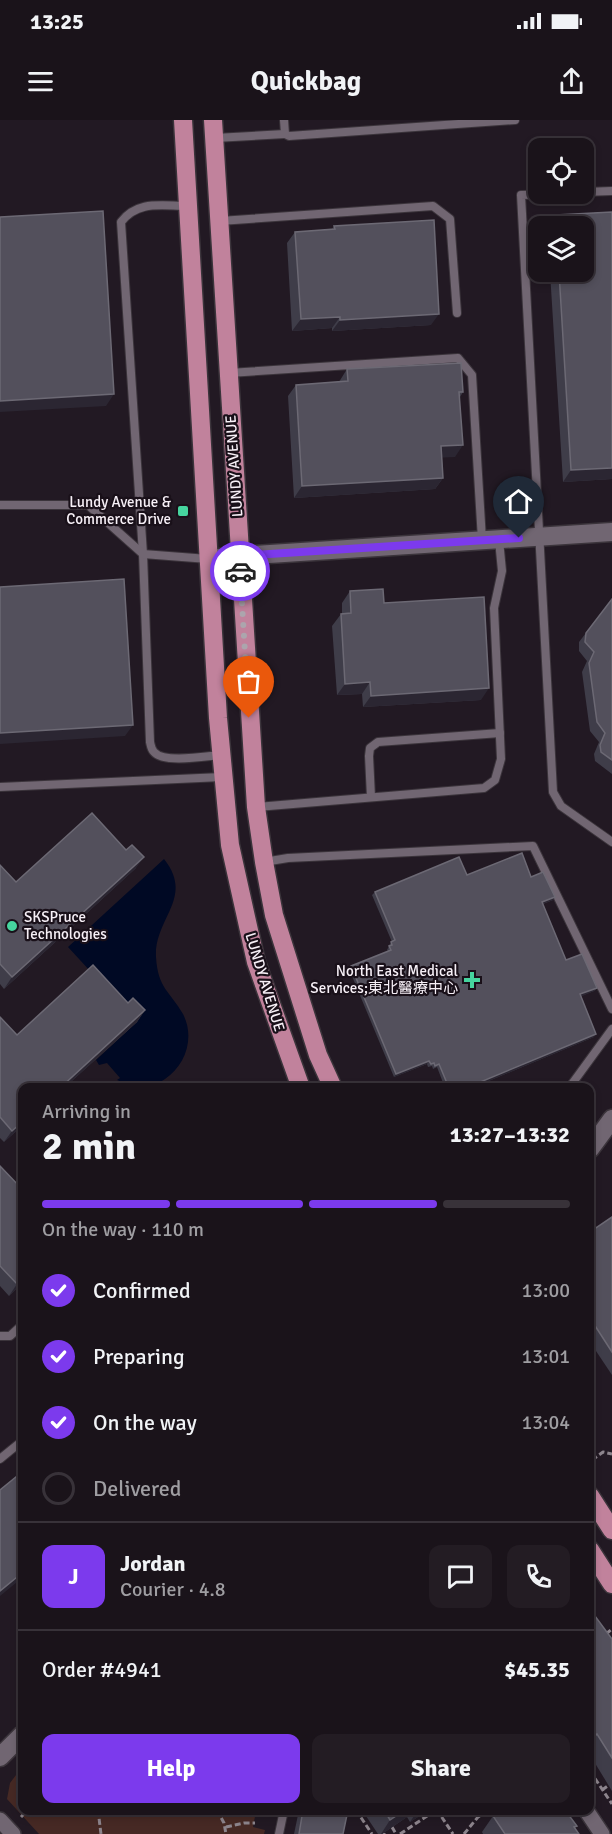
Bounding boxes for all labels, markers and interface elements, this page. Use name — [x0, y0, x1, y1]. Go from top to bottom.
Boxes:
text: 13:25 — [30, 8, 84, 35]
icon: menu — [24, 65, 57, 98]
text: Quickbag — [251, 65, 361, 98]
icon: share — [555, 65, 588, 98]
map controls — [528, 138, 594, 282]
button: locate — [528, 138, 594, 204]
button: layers — [528, 216, 594, 282]
street label: LUNDY AVENUE — [221, 414, 247, 518]
pin — [493, 476, 544, 538]
icon: home — [502, 485, 535, 518]
place label: Lundy Avenue & Commerce Drive — [66, 493, 172, 528]
marker: Lundy Avenue & Commerce Drive — [176, 504, 190, 518]
courier — [210, 541, 270, 601]
icon: car — [224, 555, 257, 588]
pin — [223, 656, 274, 718]
icon: bag — [232, 665, 265, 698]
place label: SKSPruce Technologies — [24, 908, 107, 943]
marker: SKSPruce Technologies — [5, 919, 19, 933]
street label: LUNDY AVENUE — [241, 930, 289, 1034]
place label: North East Medical Services;東北醫療中心 — [310, 962, 458, 997]
marker: North East Medical Services;東北醫療中心 — [463, 971, 481, 989]
text: Arriving in — [42, 1099, 131, 1124]
text: 13:27–13:32 — [450, 1121, 570, 1148]
text: 2 min — [42, 1122, 136, 1170]
text: On the way · 110 m — [42, 1217, 204, 1242]
icon: check — [42, 1274, 75, 1307]
text: Confirmed — [93, 1277, 191, 1304]
text: 13:00 — [521, 1278, 570, 1303]
icon: check — [42, 1340, 75, 1373]
text: Preparing — [93, 1343, 185, 1370]
text: 13:01 — [521, 1344, 570, 1369]
icon: check — [42, 1406, 75, 1439]
text: On the way — [93, 1409, 197, 1436]
text: 13:04 — [521, 1410, 570, 1435]
text: Delivered — [93, 1475, 181, 1502]
button: chat — [429, 1545, 492, 1608]
button: phone — [507, 1545, 570, 1608]
text: Jordan — [120, 1550, 186, 1577]
text: J — [68, 1563, 79, 1590]
text: Courier · 4.8 — [120, 1577, 226, 1602]
text: Order #4941 — [42, 1656, 162, 1683]
text: $45.35 — [504, 1656, 570, 1683]
button: Help — [42, 1734, 300, 1803]
button: Share — [312, 1734, 570, 1803]

